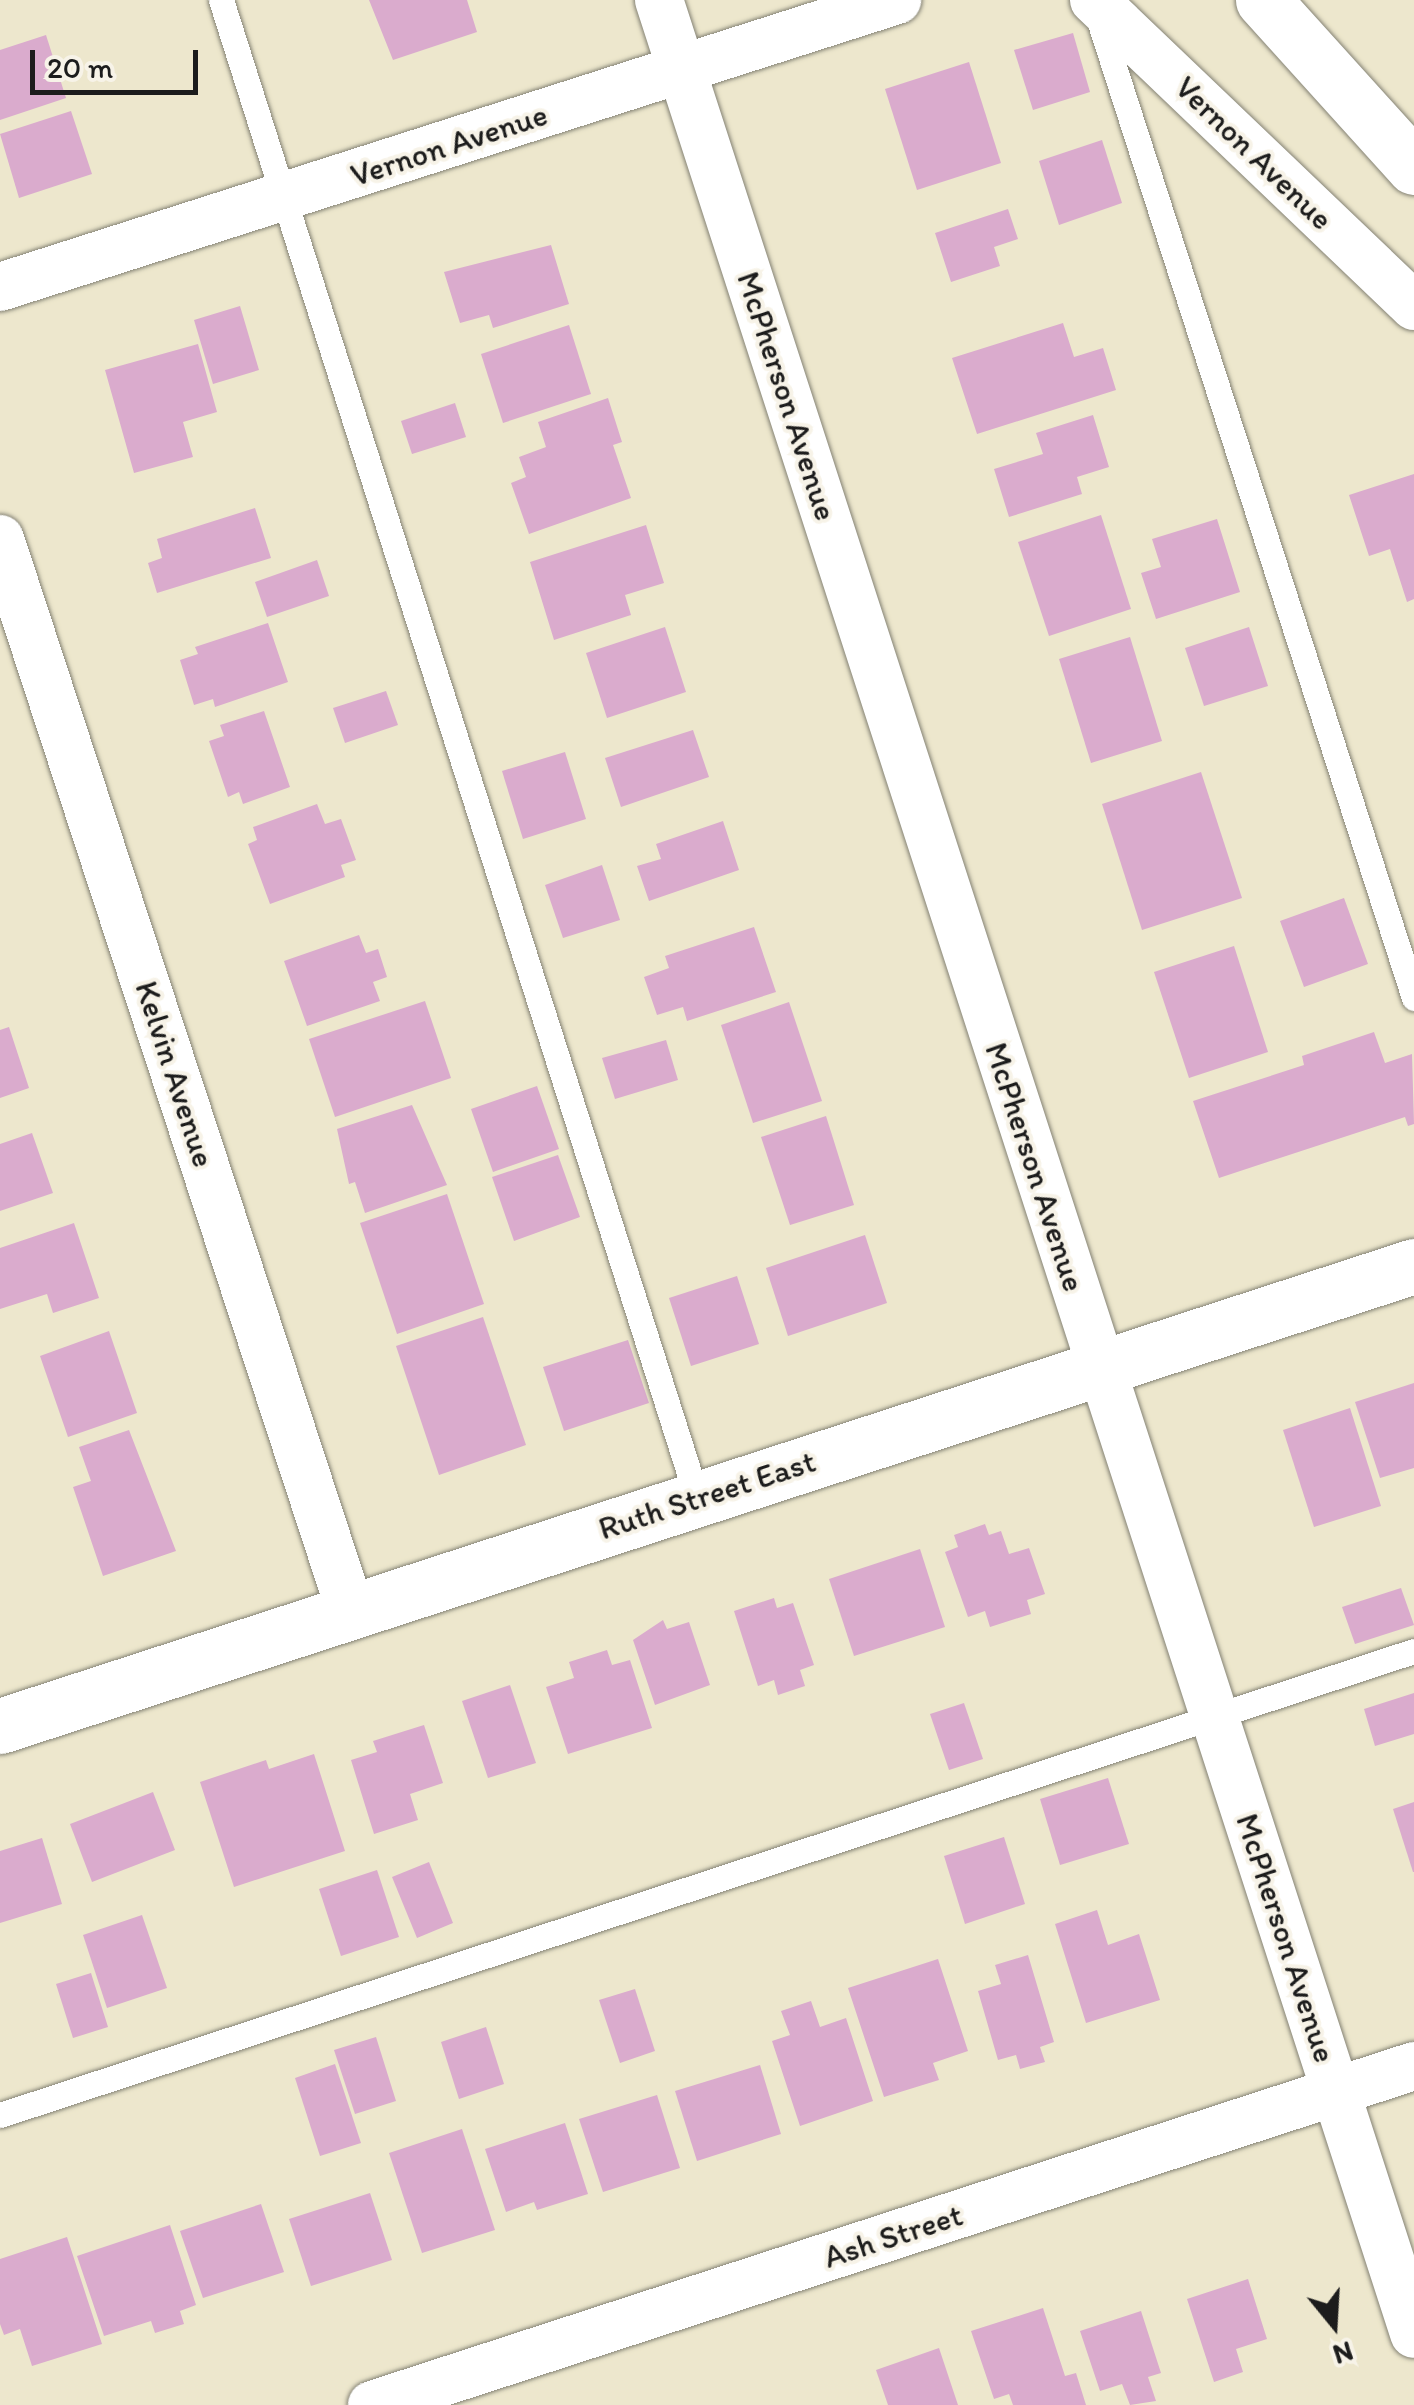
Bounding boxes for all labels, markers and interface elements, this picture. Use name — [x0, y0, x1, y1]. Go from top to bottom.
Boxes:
scale bar — [35, 30, 202, 92]
text: 20 m — [47, 49, 113, 86]
street label: Vernon Avenue — [1167, 68, 1341, 238]
street label: Vernon Avenue — [346, 95, 552, 195]
street label: McPherson Avenue — [729, 268, 845, 524]
street label: Kelvin Avenue — [127, 976, 223, 1172]
street label: McPherson Avenue — [977, 1039, 1093, 1295]
street label: Ruth Street East — [594, 1442, 820, 1548]
street label: McPherson Avenue — [1228, 1810, 1344, 2066]
street label: Ash Street — [819, 2196, 967, 2276]
north arrow — [1284, 2275, 1384, 2375]
text: N — [1329, 2334, 1358, 2373]

